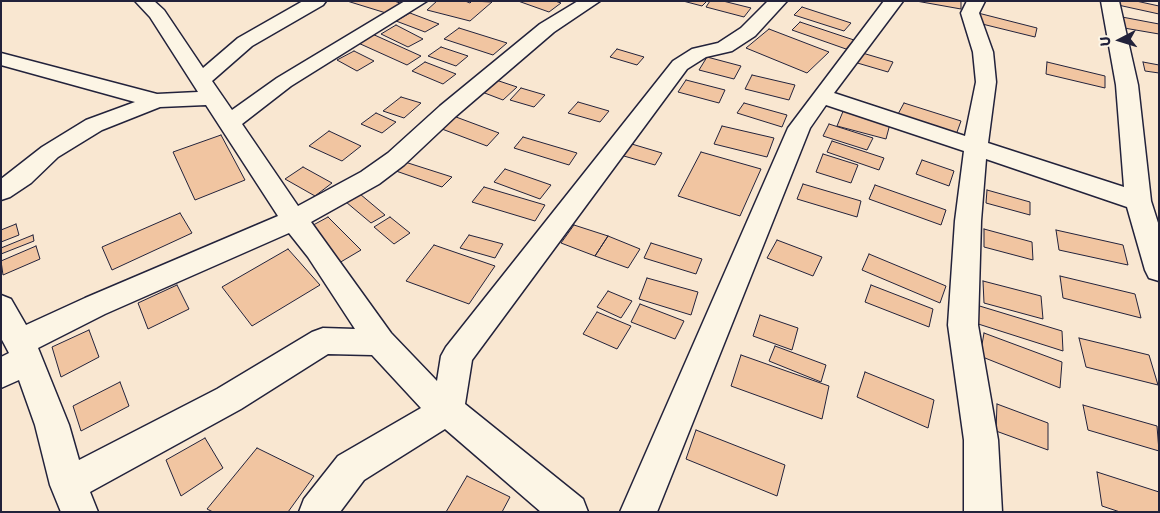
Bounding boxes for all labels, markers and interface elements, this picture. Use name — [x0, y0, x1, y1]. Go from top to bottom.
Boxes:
north arrow — [1095, 15, 1145, 65]
text: U — [1096, 36, 1114, 47]

